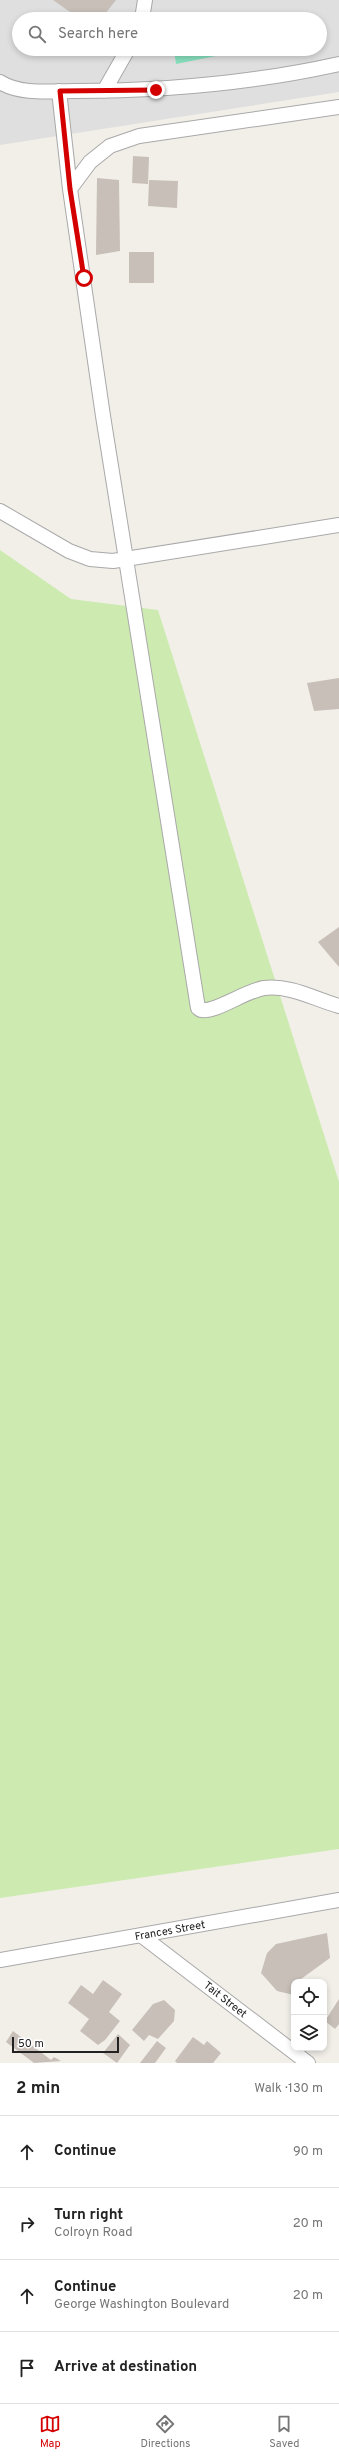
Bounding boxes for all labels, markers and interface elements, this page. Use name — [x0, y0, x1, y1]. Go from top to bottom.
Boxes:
search box — [12, 12, 327, 56]
icon: search — [26, 23, 48, 45]
text: Search here — [58, 25, 138, 44]
route end — [147, 81, 165, 99]
route start — [75, 269, 93, 287]
street label: Frances Street — [134, 1918, 206, 1944]
street label: Tait Street — [200, 1979, 250, 2021]
map controls — [291, 1979, 327, 2051]
button: locate — [291, 1979, 327, 2015]
button: layers — [291, 2015, 327, 2051]
scale bar — [12, 2035, 119, 2054]
text: 50 m — [18, 2037, 44, 2051]
text: 2 min — [16, 2078, 60, 2100]
text: Walk · 130 m — [254, 2081, 323, 2097]
icon: ahead — [16, 2141, 38, 2163]
text: Continue — [54, 2142, 116, 2161]
text: 90 m — [293, 2144, 323, 2160]
text: Turn right — [54, 2206, 123, 2225]
icon: right — [16, 2213, 38, 2235]
text: 20 m — [293, 2216, 323, 2232]
text: Colroyn Road — [54, 2225, 133, 2241]
text: Continue — [54, 2278, 116, 2297]
icon: ahead — [16, 2285, 38, 2307]
text: 20 m — [293, 2288, 323, 2304]
text: George Washington Boulevard — [54, 2297, 229, 2313]
icon: arrive — [16, 2357, 38, 2379]
text: Arrive at destination — [54, 2358, 197, 2377]
tab: Map — [39, 2413, 61, 2451]
tab: Directions — [140, 2413, 190, 2451]
tab: Saved — [269, 2413, 300, 2451]

